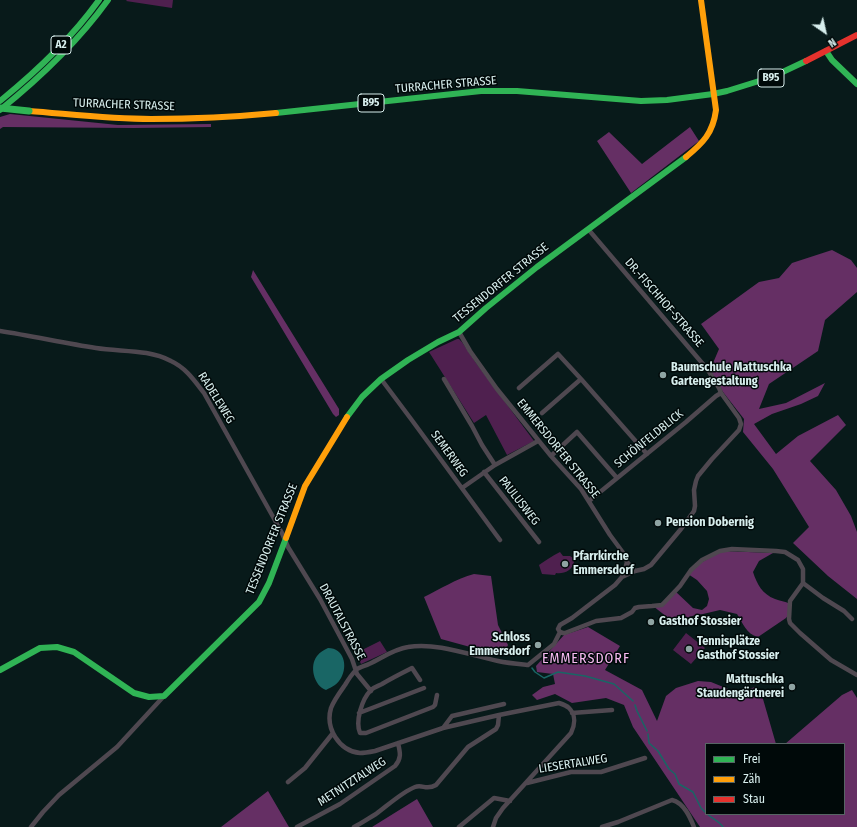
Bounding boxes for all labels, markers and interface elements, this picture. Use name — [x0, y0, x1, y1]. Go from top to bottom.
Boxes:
north arrow — [805, 12, 845, 52]
text: N — [826, 35, 838, 50]
road number: A2 — [51, 36, 71, 54]
road number: B95 — [758, 69, 784, 87]
street label: TURRACHER STRASSE — [395, 73, 497, 97]
road number: B95 — [358, 94, 384, 112]
street label: TURRACHER STRASSE — [73, 96, 175, 114]
street label: TESSENDORFER STRASSE — [450, 240, 552, 326]
street label: DR.-FISCHHOF-STRASSE — [622, 256, 706, 350]
place label: Baumschule Mattuschka Gartengestaltung — [671, 361, 792, 389]
street label: RADELEWEG — [195, 370, 237, 426]
marker: Baumschule Mattuschka Gartengestaltung — [658, 370, 668, 380]
street label: EMMERSDORFER STRASSE — [514, 396, 602, 502]
street label: SCHÖNFELDBLICK — [612, 407, 686, 471]
street label: SEMERWEG — [427, 428, 471, 480]
street label: PAULUSWEG — [495, 474, 543, 528]
street label: TESSENDORFER STRASSE — [243, 481, 301, 597]
place label: Pension Dobernig — [666, 516, 754, 530]
marker: Pension Dobernig — [653, 518, 663, 528]
place label: Pfarrkirche Emmersdorf — [573, 550, 634, 578]
marker: Pfarrkirche Emmersdorf — [560, 559, 570, 569]
street label: DRAUTALSTRASSE — [316, 581, 368, 663]
place label: Gasthof Stossier — [659, 615, 741, 629]
marker: Gasthof Stossier — [646, 617, 656, 627]
place label: Schloss Emmersdorf — [469, 631, 530, 659]
place label: Tennisplätze Gasthof Stossier — [697, 635, 779, 663]
marker: Schloss Emmersdorf — [533, 640, 543, 650]
marker: Tennisplätze Gasthof Stossier — [684, 644, 694, 654]
district label: EMMERSDORF — [542, 651, 630, 667]
place label: Mattuschka Staudengärtnerei — [697, 673, 784, 701]
marker: Mattuschka Staudengärtnerei — [787, 682, 797, 692]
legend — [705, 743, 845, 815]
street label: LIESERTALWEG — [538, 751, 608, 777]
text: Frei — [743, 752, 761, 766]
street label: METNITZTALWEG — [315, 755, 389, 809]
text: Zäh — [743, 772, 761, 786]
text: Stau — [743, 792, 765, 806]

